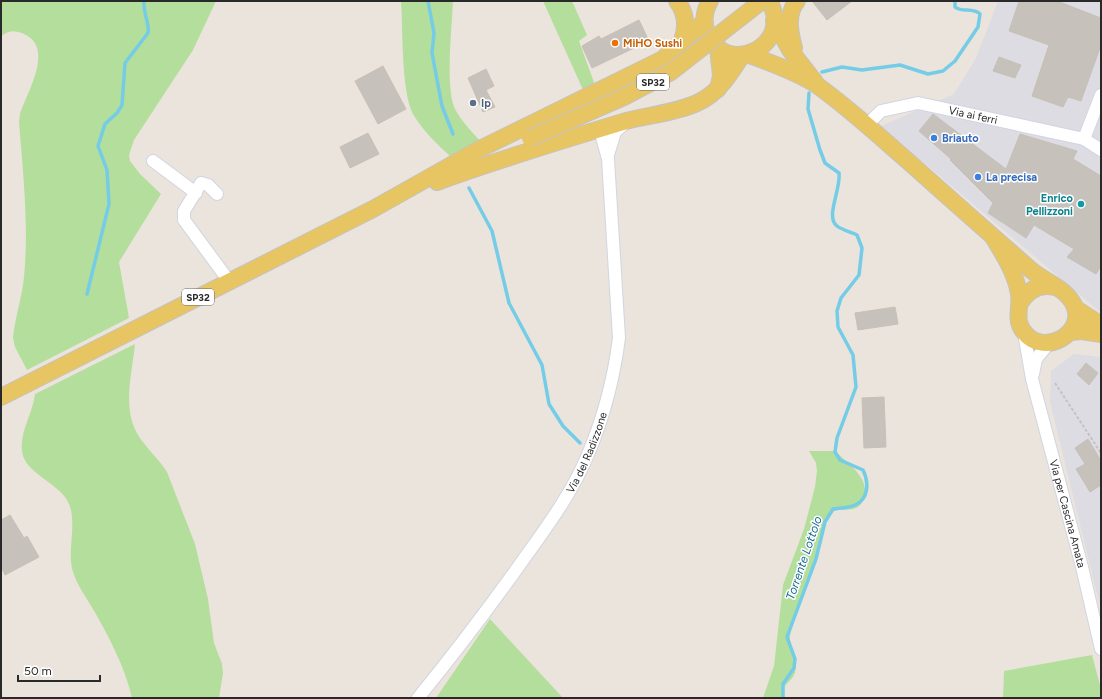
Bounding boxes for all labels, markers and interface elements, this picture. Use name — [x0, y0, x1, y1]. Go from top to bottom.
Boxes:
place label: MiHO Sushi — [623, 37, 682, 50]
marker: MiHO Sushi — [610, 38, 620, 48]
road number: SP32 — [637, 74, 669, 90]
place label: Ip — [481, 97, 491, 110]
marker: Ip — [468, 98, 478, 108]
street label: Via ai ferri — [948, 103, 999, 127]
place label: Briauto — [942, 132, 979, 145]
marker: Briauto — [929, 133, 939, 143]
place label: La precisa — [986, 171, 1037, 184]
marker: La precisa — [973, 172, 983, 182]
place label: Enrico Pellizzoni — [1026, 192, 1074, 218]
marker: Enrico Pellizzoni — [1076, 199, 1086, 209]
road number: SP32 — [182, 289, 214, 305]
street label: Via del Radizzone — [563, 410, 609, 495]
street label: Via per Cascina Amata — [1047, 458, 1088, 569]
water label: Torrente Lottolo — [783, 514, 825, 602]
scale bar — [18, 657, 100, 683]
text: 50 m — [24, 664, 52, 678]

